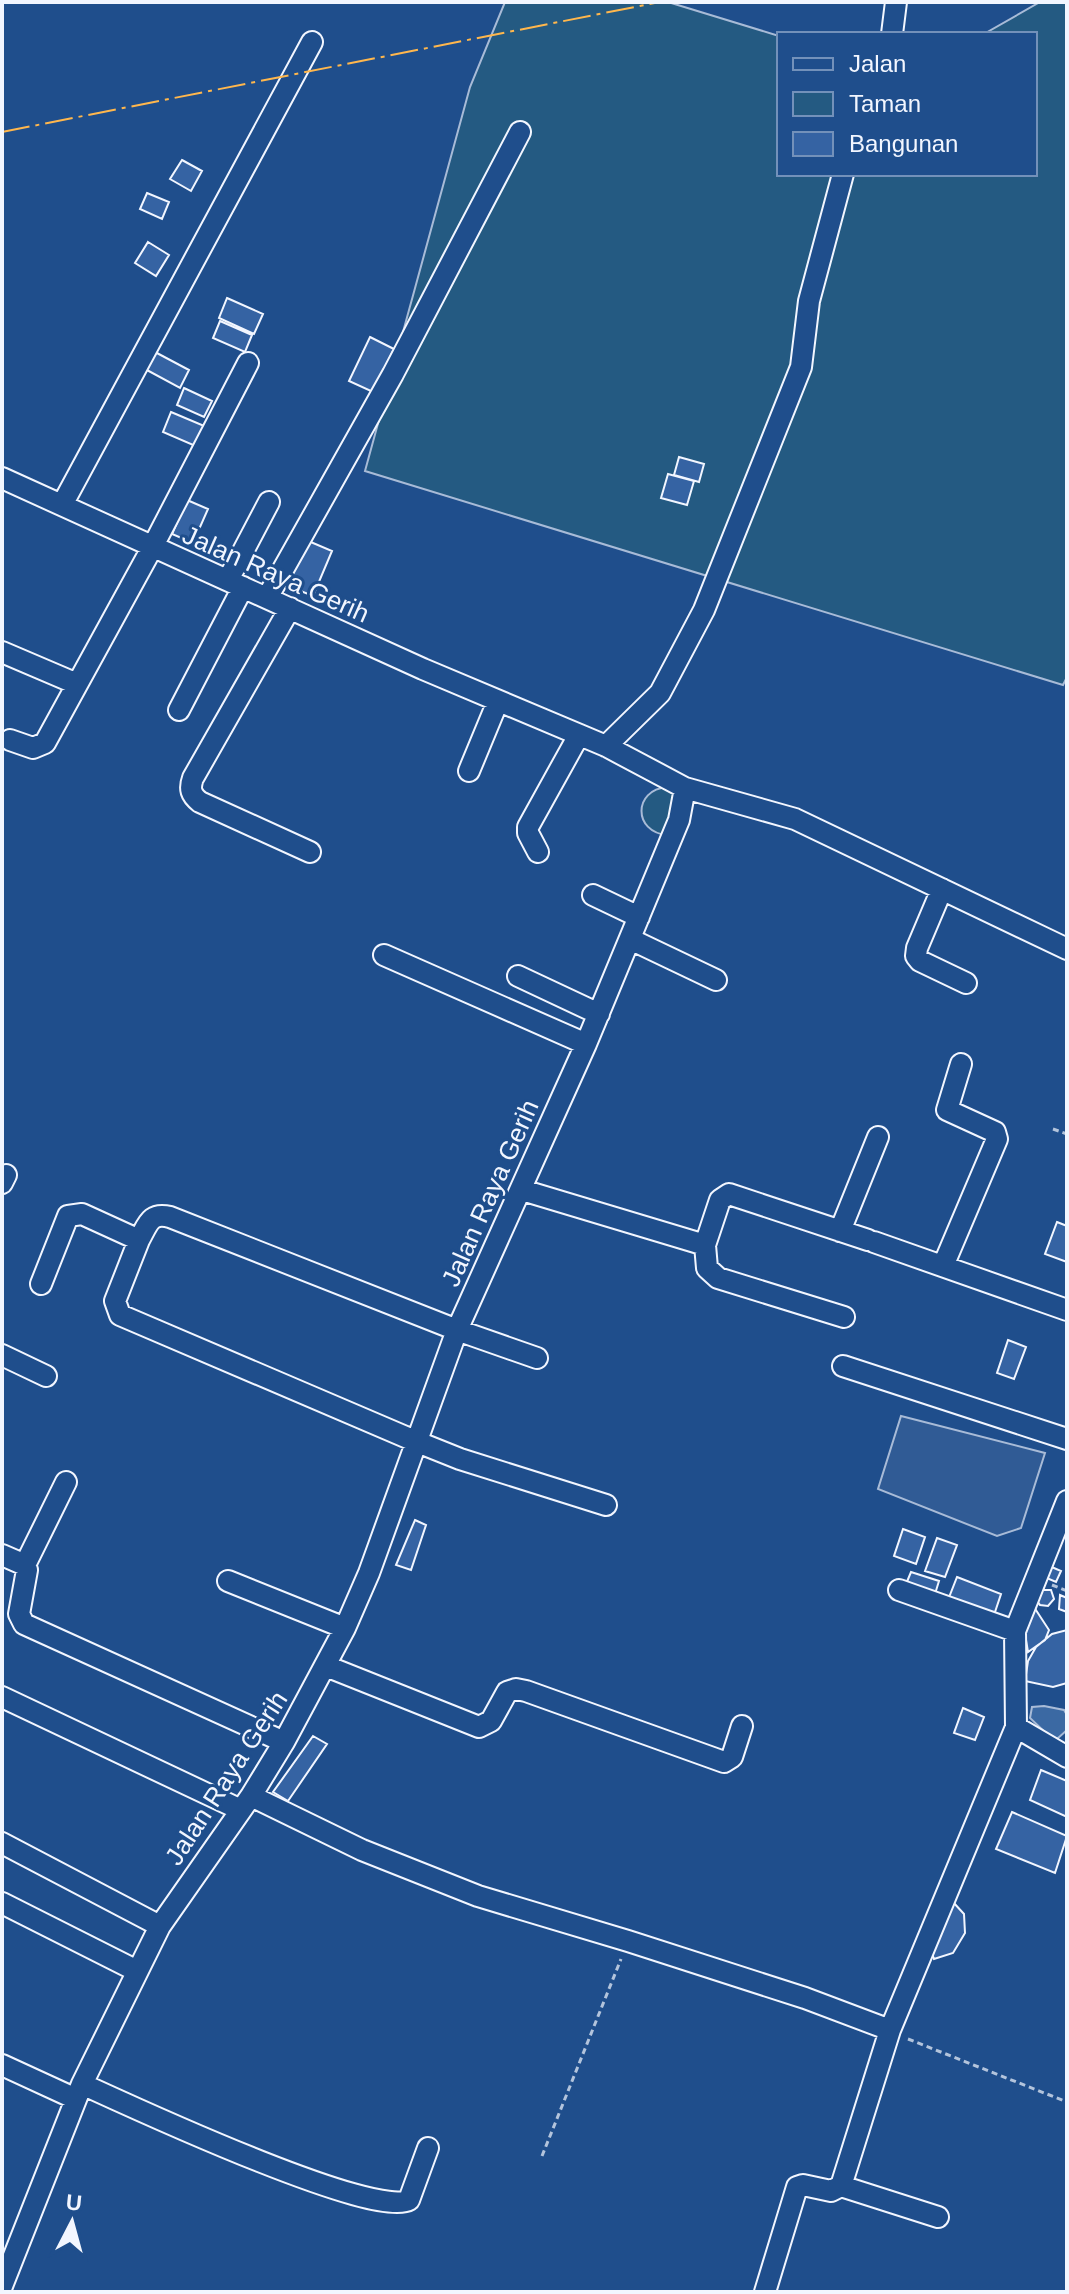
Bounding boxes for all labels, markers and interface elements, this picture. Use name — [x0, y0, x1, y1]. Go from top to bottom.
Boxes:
legend — [777, 32, 1037, 176]
text: Jalan — [849, 50, 906, 77]
text: Taman — [849, 90, 921, 117]
text: Bangunan — [849, 130, 958, 157]
street label: Jalan Raya Gerih — [178, 519, 374, 629]
street label: Jalan Raya Gerih — [435, 1095, 545, 1291]
street label: Jalan Raya Gerih — [159, 1686, 293, 1870]
north arrow — [32, 2182, 112, 2262]
text: U — [65, 2189, 83, 2216]

